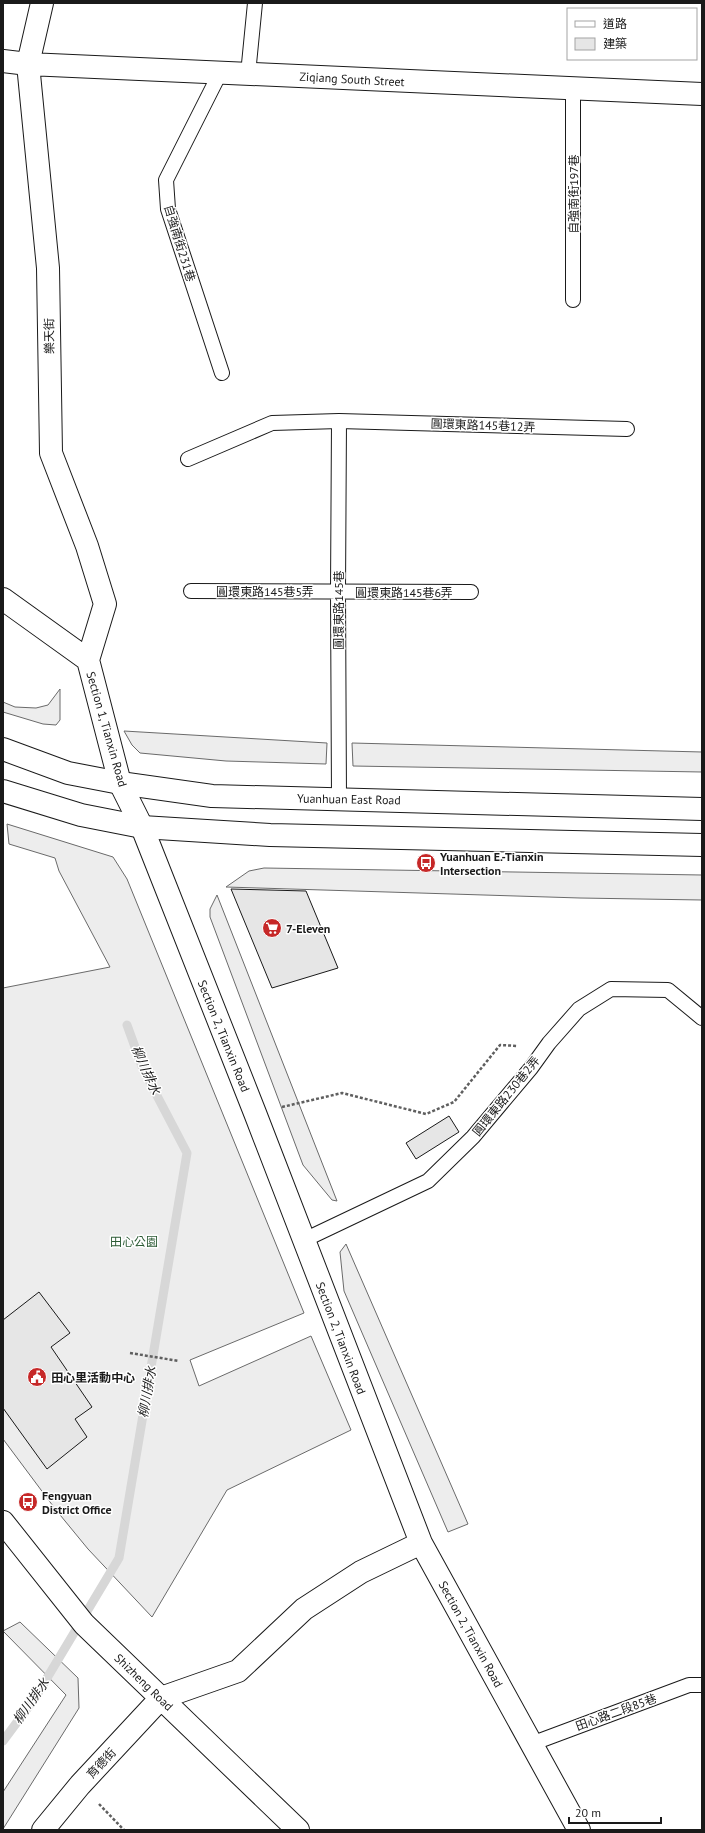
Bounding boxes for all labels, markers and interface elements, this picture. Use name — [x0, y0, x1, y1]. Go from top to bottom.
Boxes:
legend — [567, 8, 697, 60]
text: 道路 — [603, 16, 627, 31]
text: 建築 — [603, 36, 627, 51]
street label: Ziqiang South Street — [299, 69, 405, 89]
street label: 自強南街197巷 — [566, 154, 581, 234]
street label: 自強南街231巷 — [161, 203, 199, 283]
street label: 樂天街 — [41, 318, 57, 354]
street label: 圓環東路145巷12弄 — [430, 416, 536, 434]
street label: 圓環東路145巷 — [331, 570, 346, 650]
street label: 圓環東路145巷5弄 — [216, 584, 314, 599]
street label: 圓環東路145巷6弄 — [355, 585, 453, 600]
street label: Section 1, Tianxin Road — [83, 670, 131, 788]
street label: Yuanhuan East Road — [297, 791, 401, 807]
place label: Yuanhuan E.-Tianxin Intersection — [439, 849, 544, 878]
bus stop icon: Yuanhuan E.-Tianxin Intersection — [415, 852, 437, 874]
supermarket icon: 7-Eleven — [261, 917, 283, 939]
place label: 7-Eleven — [286, 921, 330, 936]
street label: Section 2, Tianxin Road — [195, 978, 253, 1094]
water label: 柳川排水 — [128, 1043, 165, 1098]
street label: 圓環東路230巷2弄 — [469, 1053, 543, 1139]
park label: 田心公園 — [110, 1234, 158, 1249]
street label: Section 2, Tianxin Road — [313, 1280, 369, 1396]
water label: 柳川排水 — [134, 1364, 160, 1419]
public building icon: 田心里活動中心 — [26, 1366, 48, 1388]
place label: 田心里活動中心 — [51, 1370, 135, 1385]
place label: Fengyuan District Office — [42, 1488, 112, 1517]
bus stop icon: Fengyuan District Office — [17, 1491, 39, 1513]
street label: Section 2, Tianxin Road — [436, 1578, 506, 1690]
street label: Shizheng Road — [112, 1650, 176, 1714]
water label: 柳川排水 — [9, 1674, 53, 1727]
street label: 田心路二段85巷 — [573, 1690, 659, 1734]
street label: 育德街 — [83, 1745, 119, 1781]
scale bar — [569, 1799, 661, 1825]
text: 20 m — [575, 1805, 601, 1820]

